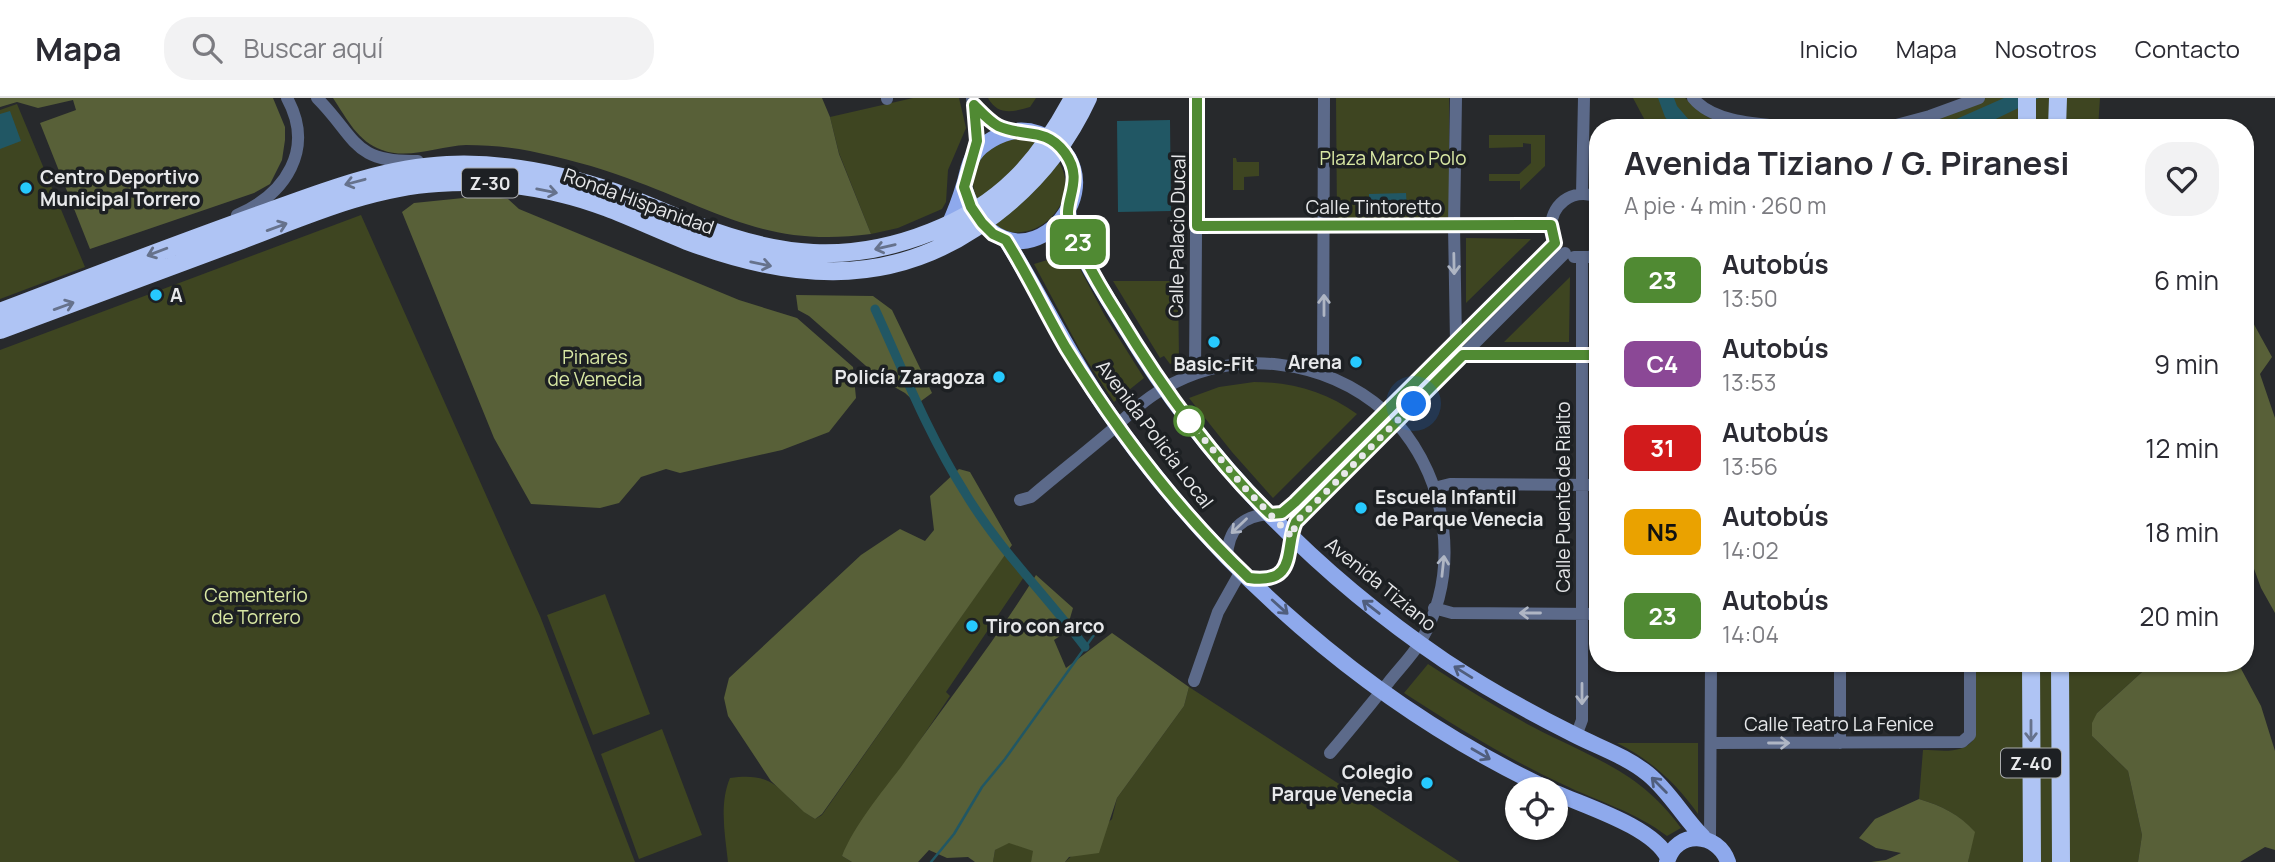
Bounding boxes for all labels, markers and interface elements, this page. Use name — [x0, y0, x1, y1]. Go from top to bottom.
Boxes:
search box — [164, 17, 654, 80]
text: Mapa — [35, 26, 122, 71]
icon: search — [188, 29, 226, 67]
text: Buscar aquí — [244, 30, 383, 66]
text: Inicio — [1800, 32, 1858, 65]
text: Mapa — [1896, 32, 1957, 65]
text: Nosotros — [1995, 32, 2097, 65]
text: Contacto — [2135, 32, 2240, 65]
text: Avenida Tiziano / G. Piranesi — [1624, 140, 2070, 185]
button: heart — [2145, 142, 2219, 216]
park label: Plaza Marco Polo — [1319, 145, 1467, 171]
street label: Calle Palacio Ducal — [1163, 154, 1191, 318]
street label: Ronda Hispanidad — [560, 162, 718, 240]
place label: Centro Deportivo Municipal Torrero — [40, 164, 200, 212]
road number: Z-30 — [462, 168, 518, 198]
one-way arrow — [344, 176, 367, 189]
marker: Centro Deportivo Municipal Torrero — [18, 180, 34, 196]
one-way arrow — [535, 185, 557, 198]
text: A pie · 4 min · 260 m — [1624, 189, 1827, 221]
street label: Calle Tintoretto — [1306, 194, 1442, 220]
line badge: 23 — [1046, 219, 1110, 265]
one-way arrow — [266, 220, 288, 232]
text: 23 — [1064, 225, 1092, 258]
one-way arrow — [874, 241, 897, 254]
text: Autobús — [1722, 246, 1829, 282]
one-way arrow — [147, 247, 169, 260]
one-way arrow — [1448, 252, 1461, 275]
one-way arrow — [749, 258, 772, 272]
text: 6 min — [2154, 262, 2219, 298]
text: 23 — [1648, 263, 1677, 296]
place label: A — [170, 282, 183, 308]
text: 13:50 — [1722, 282, 1778, 314]
marker: A — [148, 287, 164, 303]
one-way arrow — [1317, 294, 1331, 317]
one-way arrow — [52, 299, 74, 311]
text: Autobús — [1722, 330, 1829, 366]
marker: Basic-Fit — [1206, 334, 1222, 350]
park label: Pinares de Venecia — [548, 344, 642, 392]
text: 9 min — [2154, 346, 2219, 382]
text: C4 — [1647, 347, 1678, 380]
place label: Arena — [1288, 349, 1342, 375]
place label: Basic-Fit — [1174, 351, 1254, 377]
street label: Avenida Policía Local — [1091, 354, 1219, 514]
marker: Arena — [1348, 354, 1364, 370]
place label: Policía Zaragoza — [834, 364, 985, 390]
text: 13:53 — [1722, 366, 1777, 398]
marker: Policía Zaragoza — [991, 369, 1007, 385]
your location — [1396, 386, 1431, 421]
street label: Calle Puente de Rialto — [1550, 402, 1576, 592]
unlabelled marker — [1174, 406, 1204, 436]
text: Autobús — [1722, 414, 1829, 450]
text: 12 min — [2145, 430, 2219, 466]
text: 31 — [1650, 431, 1675, 464]
text: 13:56 — [1722, 450, 1778, 482]
place label: Escuela Infantil de Parque Venecia — [1375, 484, 1543, 532]
text: Autobús — [1722, 498, 1829, 534]
marker: Escuela Infantil de Parque Venecia — [1353, 500, 1369, 516]
text: 18 min — [2145, 514, 2219, 550]
text: N5 — [1647, 515, 1678, 548]
one-way arrow — [1231, 518, 1248, 535]
street label: Avenida Tiziano — [1320, 531, 1442, 637]
text: 14:02 — [1722, 534, 1779, 566]
one-way arrow — [1437, 555, 1450, 578]
park label: Cementerio de Torrero — [204, 582, 308, 630]
text: Autobús — [1722, 582, 1829, 618]
text: 20 min — [2140, 598, 2219, 634]
one-way arrow — [1271, 599, 1289, 615]
one-way arrow — [1362, 599, 1381, 614]
text: 23 — [1648, 599, 1677, 632]
one-way arrow — [1518, 606, 1541, 620]
place label: Tiro con arco — [986, 613, 1105, 639]
marker: Tiro con arco — [964, 618, 980, 634]
text: 14:04 — [1722, 618, 1779, 650]
one-way arrow — [1454, 665, 1473, 680]
one-way arrow — [1575, 682, 1589, 705]
street label: Calle Teatro La Fenice — [1744, 711, 1934, 737]
one-way arrow — [2024, 720, 2038, 743]
one-way arrow — [1768, 736, 1791, 750]
one-way arrow — [1470, 747, 1490, 761]
road number: Z-40 — [2001, 748, 2061, 778]
place label: Colegio Parque Venecia — [1271, 759, 1413, 807]
marker: Colegio Parque Venecia — [1419, 775, 1435, 791]
map controls — [1505, 777, 1568, 840]
button: locate — [1505, 777, 1568, 840]
one-way arrow — [1651, 777, 1668, 794]

